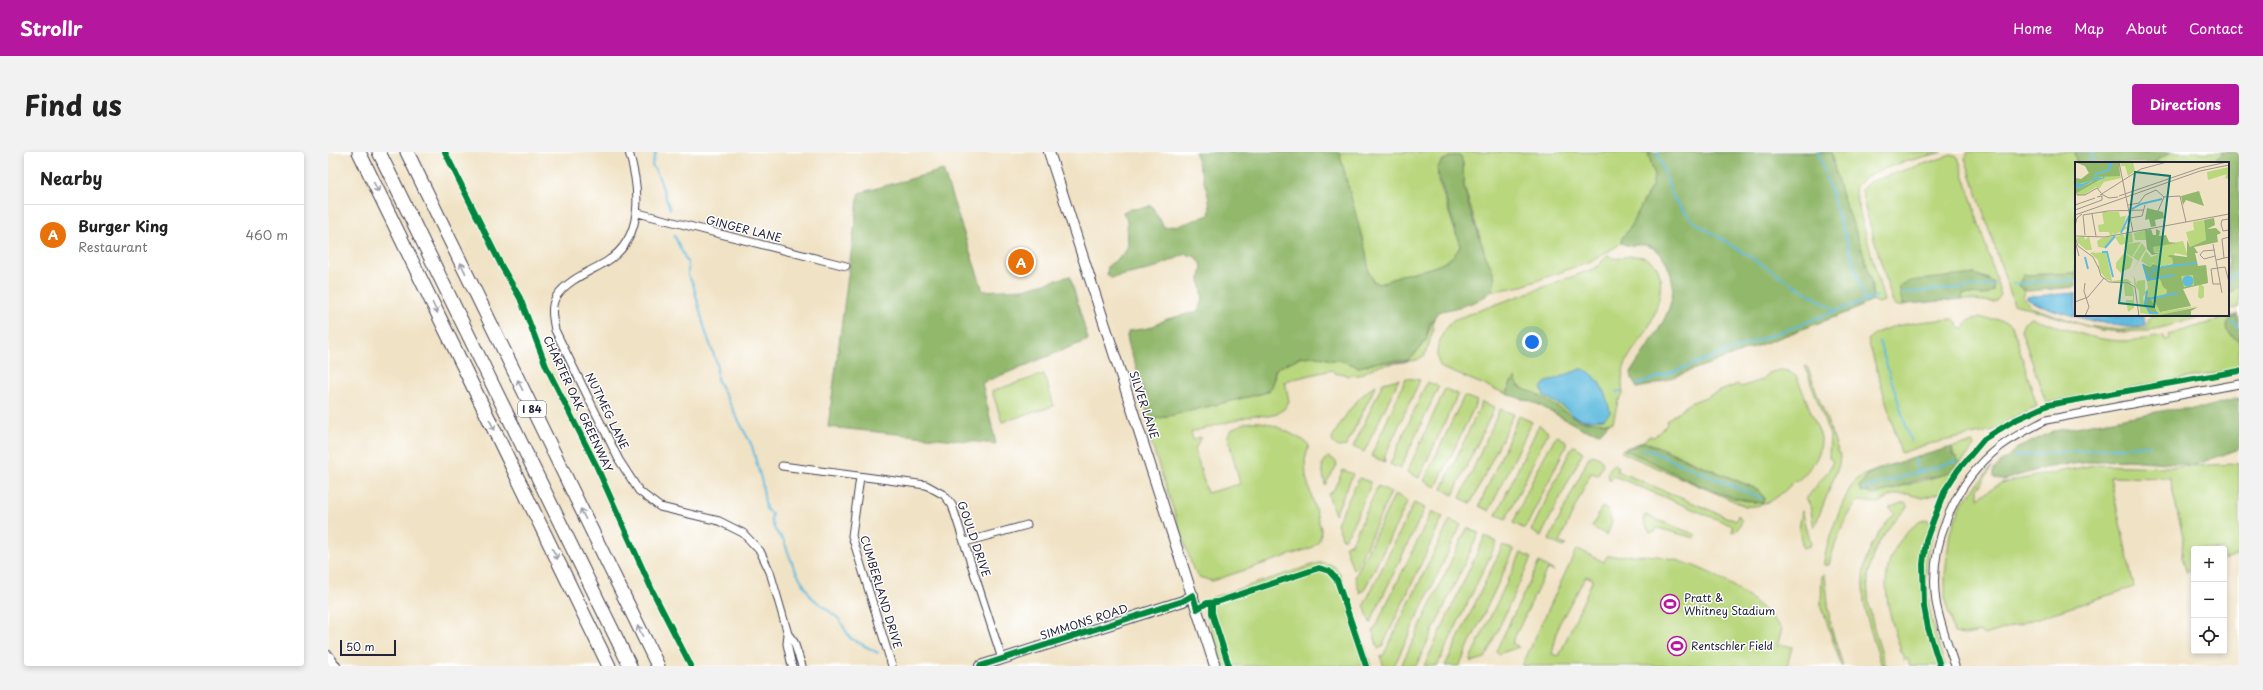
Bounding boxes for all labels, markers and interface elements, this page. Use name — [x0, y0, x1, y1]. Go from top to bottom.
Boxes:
text: Strollr — [20, 14, 83, 42]
text: Home — [2013, 18, 2052, 39]
text: Map — [2074, 18, 2104, 39]
text: About — [2126, 18, 2167, 39]
text: Contact — [2189, 18, 2243, 39]
text: Find us — [24, 83, 122, 126]
button: Directions — [2132, 84, 2239, 125]
inset map — [2075, 162, 2229, 316]
text: Nearby — [40, 165, 102, 191]
one-way arrow — [373, 181, 380, 193]
street label: GINGER LANE — [704, 211, 784, 246]
text: Burger King — [78, 214, 168, 237]
text: A — [48, 225, 58, 244]
text: 460 m — [245, 225, 288, 244]
text: Restaurant — [78, 237, 148, 256]
pin: A — [1008, 247, 1034, 277]
one-way arrow — [459, 262, 466, 274]
one-way arrow — [432, 302, 439, 314]
your location — [1522, 332, 1542, 352]
street label: CHARTER OAK GREENWAY — [539, 333, 618, 475]
street label: NUTMEG LANE — [581, 369, 634, 452]
street label: SILVER LANE — [1125, 369, 1163, 441]
one-way arrow — [516, 379, 523, 391]
road number: I 84 — [518, 401, 546, 417]
one-way arrow — [489, 419, 496, 431]
street label: GOULD DRIVE — [954, 499, 995, 579]
one-way arrow — [579, 509, 586, 521]
street label: CUMBERLAND DRIVE — [856, 533, 907, 651]
map controls — [2191, 546, 2227, 654]
button: + — [2191, 546, 2227, 582]
one-way arrow — [552, 548, 559, 560]
button: − — [2191, 582, 2227, 618]
place label: Pratt & Whitney Stadium — [1684, 589, 1775, 619]
sports icon: Pratt & Whitney Stadium — [1659, 593, 1681, 615]
street label: SIMMONS ROAD — [1038, 599, 1130, 644]
button: locate — [2191, 618, 2227, 654]
one-way arrow — [636, 625, 643, 637]
sports icon: Rentschler Field — [1666, 635, 1688, 657]
place label: Rentschler Field — [1691, 637, 1773, 654]
scale bar — [340, 638, 396, 657]
text: 50 m — [346, 638, 375, 655]

